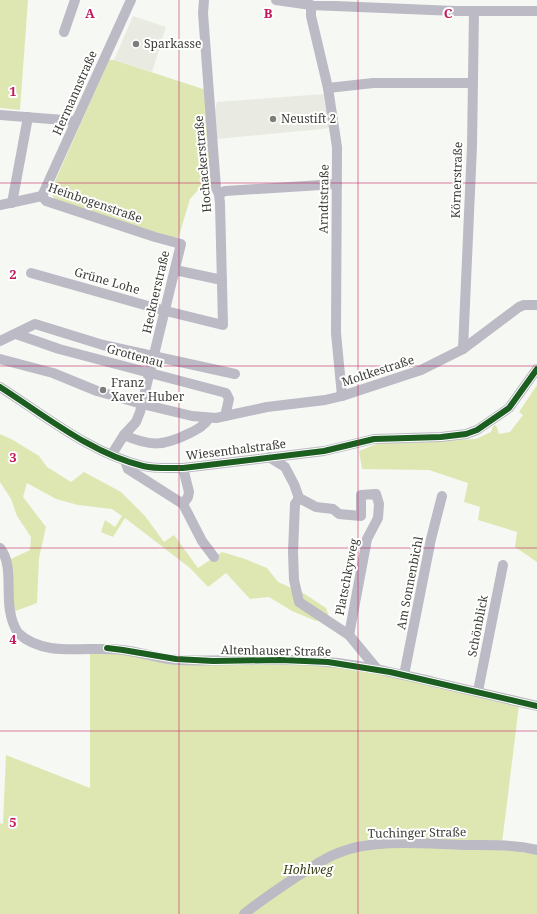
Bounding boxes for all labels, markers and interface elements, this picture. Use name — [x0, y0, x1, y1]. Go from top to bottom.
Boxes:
text: A — [85, 4, 95, 22]
text: B — [264, 4, 273, 22]
text: C — [444, 4, 453, 22]
place label: Sparkasse — [144, 35, 201, 52]
marker: Sparkasse — [131, 39, 141, 49]
street label: Hermannstraße — [48, 48, 101, 138]
text: 1 — [9, 82, 17, 100]
place label: Neustift 2 — [281, 110, 336, 127]
marker: Neustift 2 — [268, 114, 278, 124]
street label: Hochackerstraße — [190, 115, 215, 213]
street label: Körnerstraße — [447, 141, 466, 219]
street label: Arndtstraße — [314, 164, 333, 234]
street label: Heinbogenstraße — [46, 178, 144, 227]
street label: Hecknerstraße — [138, 249, 173, 335]
street label: Grüne Lohe — [72, 263, 142, 298]
text: 2 — [9, 265, 17, 283]
street label: Grottenau — [105, 340, 166, 371]
street label: Moltkestraße — [339, 351, 416, 390]
place label: Franz Xaver Huber — [111, 374, 185, 405]
marker: Franz Xaver Huber — [98, 385, 108, 395]
street label: Wiesenthalstraße — [185, 435, 287, 464]
text: 3 — [9, 448, 17, 466]
street label: Am Sonnenbichl — [392, 535, 427, 631]
street label: Platschkyweg — [331, 537, 362, 617]
street label: Schönblick — [463, 593, 492, 658]
text: 4 — [9, 630, 17, 648]
street label: Altenhauser Straße — [221, 641, 331, 660]
text: 5 — [9, 813, 17, 831]
street label: Tuchinger Straße — [367, 823, 467, 842]
park label: Hohlweg — [282, 861, 334, 878]

